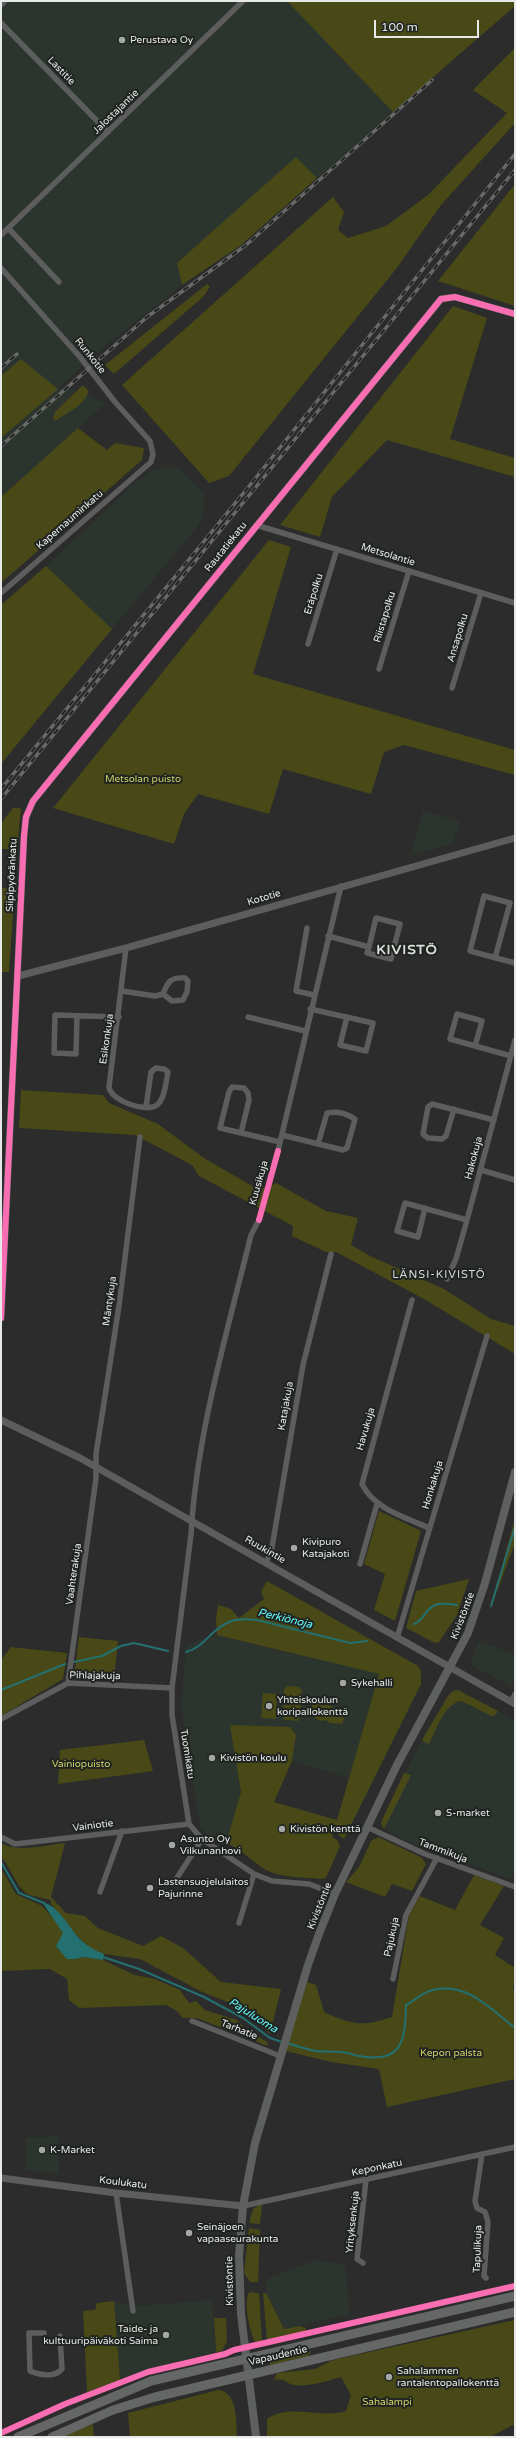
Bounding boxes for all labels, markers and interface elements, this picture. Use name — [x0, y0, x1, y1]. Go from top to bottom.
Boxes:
scale bar — [376, 12, 481, 38]
text: 100 m — [381, 20, 418, 34]
place label: Perustava Oy — [130, 34, 193, 46]
marker: Perustava Oy — [117, 35, 127, 45]
street label: Lastitie — [45, 54, 77, 88]
street label: Jalostajantie — [91, 87, 141, 137]
street label: Runkotie — [72, 336, 108, 376]
street label: Kapernauminkatu — [34, 488, 106, 552]
street label: Rautatiekatu — [202, 520, 250, 574]
street label: Metsolantie — [360, 541, 416, 569]
street label: Eräpolku — [302, 572, 326, 616]
street label: Riistapolku — [372, 590, 398, 644]
street label: Ansapolku — [445, 612, 471, 664]
park label: Metsolan puisto — [105, 773, 181, 785]
street label: Siipipyöränkatu — [4, 838, 20, 912]
street label: Kototie — [246, 887, 282, 909]
district label: KIVISTÖ — [376, 942, 438, 958]
street label: Esikonkuja — [98, 1013, 116, 1065]
street label: Hakokuja — [462, 1135, 486, 1181]
street label: Kuusikuja — [247, 1159, 271, 1207]
district label: LÄNSI-KIVISTÖ — [392, 1268, 486, 1282]
street label: Mäntykuja — [101, 1275, 119, 1327]
street label: Katajakuja — [276, 1381, 296, 1431]
street label: Havukuja — [354, 1406, 378, 1452]
street label: Honkakuja — [420, 1459, 446, 1511]
street label: Ruukintie — [242, 1534, 288, 1566]
place label: Kivipuro Katajakoti — [302, 1536, 350, 1560]
street label: Vaahterakuja — [64, 1542, 84, 1606]
marker: Kivipuro Katajakoti — [289, 1543, 299, 1553]
street label: Kivistöntie — [449, 1591, 477, 1641]
water label: Perkiönoja — [256, 1606, 314, 1632]
street label: Pihlajakuja — [69, 1670, 121, 1682]
place label: Sykehalli — [351, 1677, 392, 1689]
marker: Sykehalli — [338, 1678, 348, 1688]
place label: Yhteiskoulun koripallokenttä — [277, 1694, 348, 1718]
marker: Yhteiskoulun koripallokenttä — [264, 1701, 274, 1711]
street label: Tuomikatu — [177, 1728, 197, 1780]
place label: Kivistön koulu — [220, 1752, 286, 1764]
marker: Kivistön koulu — [207, 1753, 217, 1763]
park label: Vainiopuisto — [52, 1758, 110, 1770]
place label: S-market — [446, 1807, 490, 1819]
marker: S-market — [433, 1808, 443, 1818]
street label: Vainiotie — [72, 1818, 114, 1834]
place label: Kivistön kenttä — [290, 1823, 361, 1835]
marker: Kivistön kenttä — [277, 1824, 287, 1834]
place label: Asunto Oy Vilkunanhovi — [180, 1833, 241, 1856]
street label: Tammikuja — [417, 1836, 469, 1866]
marker: Asunto Oy Vilkunanhovi — [167, 1840, 177, 1850]
place label: Lastensuojelulaitos Pajurinne — [158, 1876, 249, 1900]
street label: Kivistöntie — [305, 1881, 335, 1931]
marker: Lastensuojelulaitos Pajurinne — [145, 1883, 155, 1893]
street label: Pajukuja — [382, 1916, 402, 1958]
water label: Pajuluoma — [226, 1996, 280, 2036]
street label: Tarhatie — [219, 2017, 259, 2043]
park label: Kepon palsta — [420, 2047, 482, 2059]
place label: K-Market — [50, 2144, 95, 2156]
marker: K-Market — [37, 2145, 47, 2155]
street label: Keponkatu — [351, 2157, 403, 2179]
street label: Koulukatu — [98, 2174, 148, 2192]
street label: Yrityksenkuja — [344, 2190, 362, 2254]
place label: Seinäjoen vapaaseurakunta — [197, 2221, 278, 2244]
street label: Tapulikuja — [471, 2225, 485, 2273]
marker: Seinäjoen vapaaseurakunta — [184, 2228, 194, 2238]
street label: Kivistöntie — [224, 2256, 236, 2306]
place label: Taide- ja kulttuuripäiväkoti Saima — [43, 2323, 158, 2346]
marker: Taide- ja kulttuuripäiväkoti Saima — [161, 2330, 171, 2340]
street label: Vapaudentie — [247, 2343, 309, 2369]
place label: Sahalammen rantalentopallokenttä — [397, 2365, 499, 2388]
marker: Sahalammen rantalentopallokenttä — [384, 2372, 394, 2382]
park label: Sahalampi — [362, 2396, 412, 2408]

